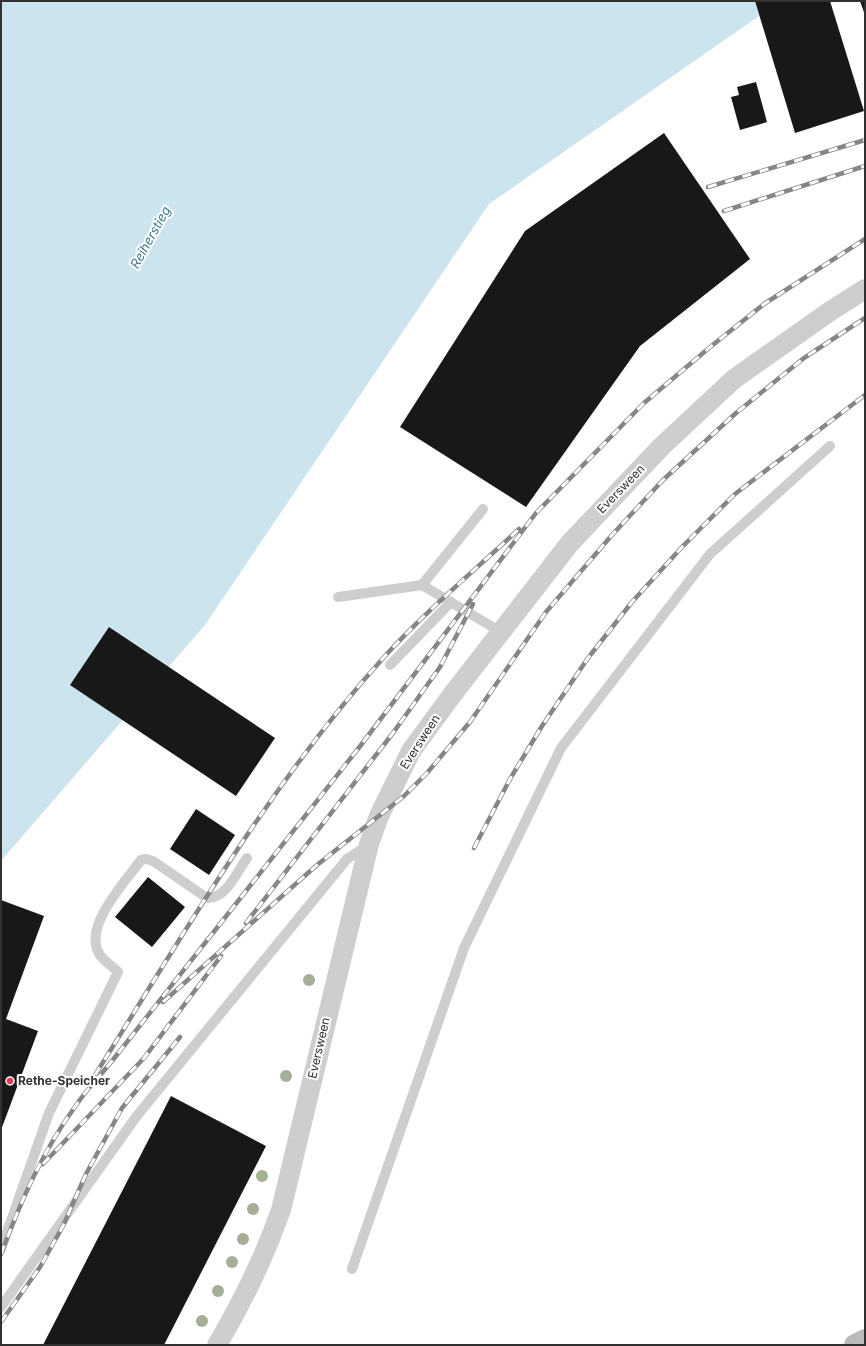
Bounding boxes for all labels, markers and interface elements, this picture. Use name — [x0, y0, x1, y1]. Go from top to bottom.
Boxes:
water label: Reiherstieg — [126, 203, 174, 271]
street label: Eversween — [594, 461, 648, 516]
street label: Eversween — [396, 712, 443, 772]
street label: Eversween — [304, 1016, 333, 1080]
place label: Rethe-Speicher — [18, 1073, 110, 1088]
marker: Rethe-Speicher — [5, 1076, 15, 1086]

